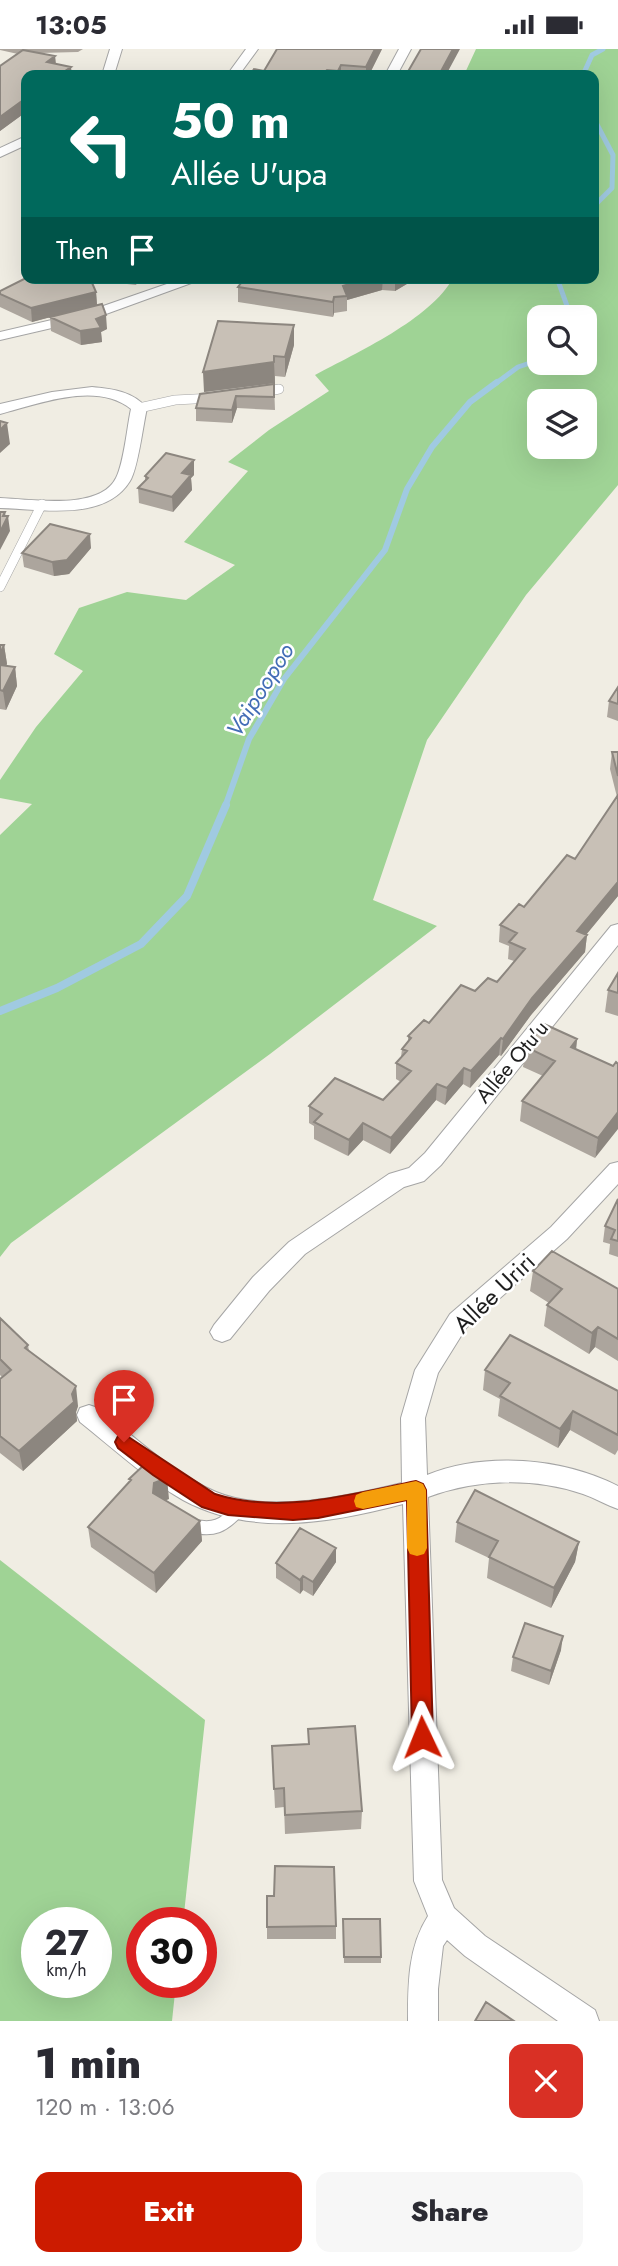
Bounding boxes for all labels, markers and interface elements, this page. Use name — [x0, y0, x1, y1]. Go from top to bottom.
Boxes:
text: 13:05 — [35, 6, 107, 44]
text: 50 m — [171, 86, 290, 156]
icon: left — [56, 98, 147, 189]
text: Allée U'upa — [171, 151, 327, 197]
text: Then — [56, 231, 109, 269]
icon: arrive — [123, 231, 161, 269]
map controls — [527, 305, 597, 459]
button: search — [527, 305, 597, 375]
button: layers — [527, 389, 597, 459]
water label: Vaipoopoo — [218, 636, 303, 744]
street label: Allée Otu'u — [469, 1014, 555, 1110]
street label: Allée Uriri — [445, 1245, 543, 1341]
pin — [94, 1370, 154, 1442]
icon: arrive — [105, 1381, 143, 1419]
position arrow — [385, 1700, 459, 1774]
speed limit sign: 30 — [126, 1907, 217, 1998]
text: 27 — [44, 1918, 89, 1968]
text: km/h — [46, 1957, 87, 1983]
text: 1 min — [35, 2033, 141, 2094]
button: close — [509, 2044, 583, 2118]
text: 120 m · 13:06 — [35, 2090, 175, 2124]
button: Exit — [35, 2172, 302, 2252]
button: Share — [316, 2172, 583, 2252]

